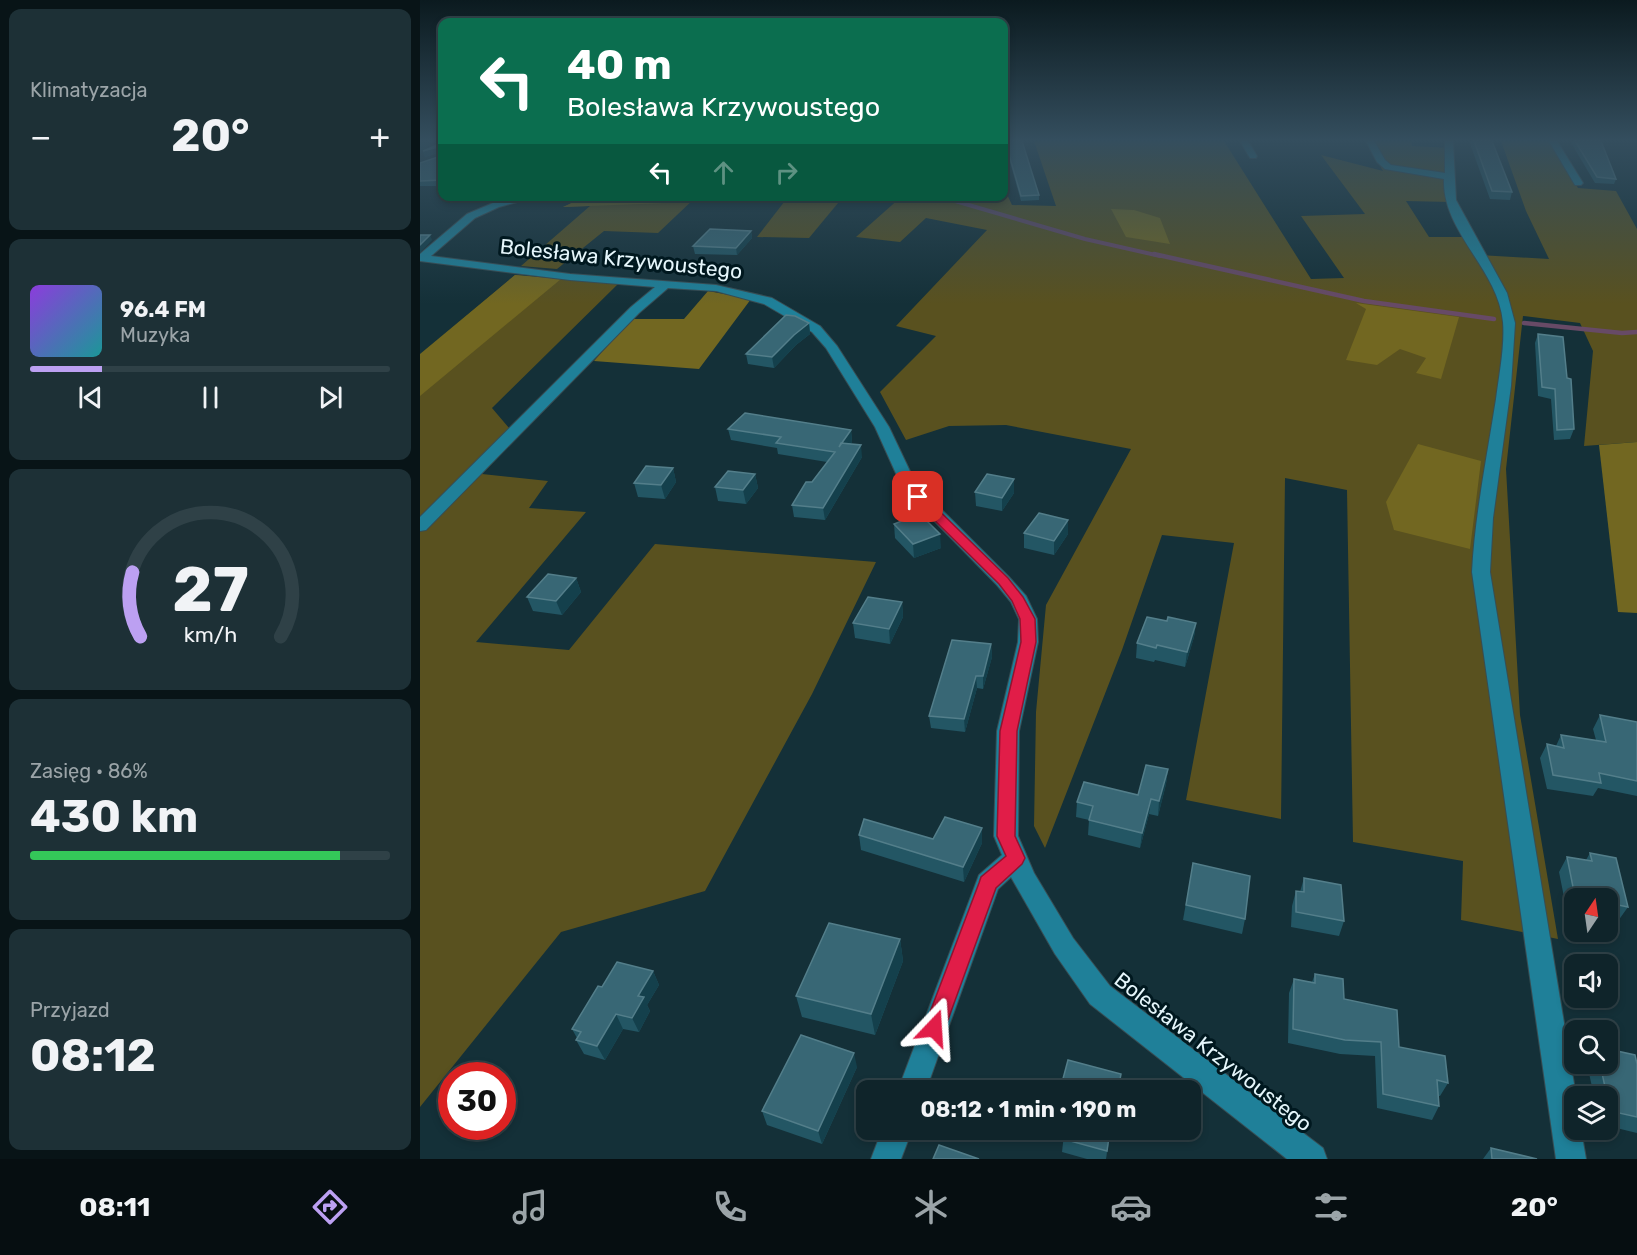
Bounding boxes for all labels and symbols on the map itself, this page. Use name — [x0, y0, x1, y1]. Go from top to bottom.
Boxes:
street label: Bolesława Krzywoustego — [499, 233, 743, 284]
pin — [892, 471, 943, 522]
north arrow — [1564, 888, 1618, 942]
street label: Bolesława Krzywoustego — [1110, 967, 1317, 1136]
position arrow — [902, 996, 966, 1060]
speed limit sign: 30 — [438, 1062, 516, 1140]

